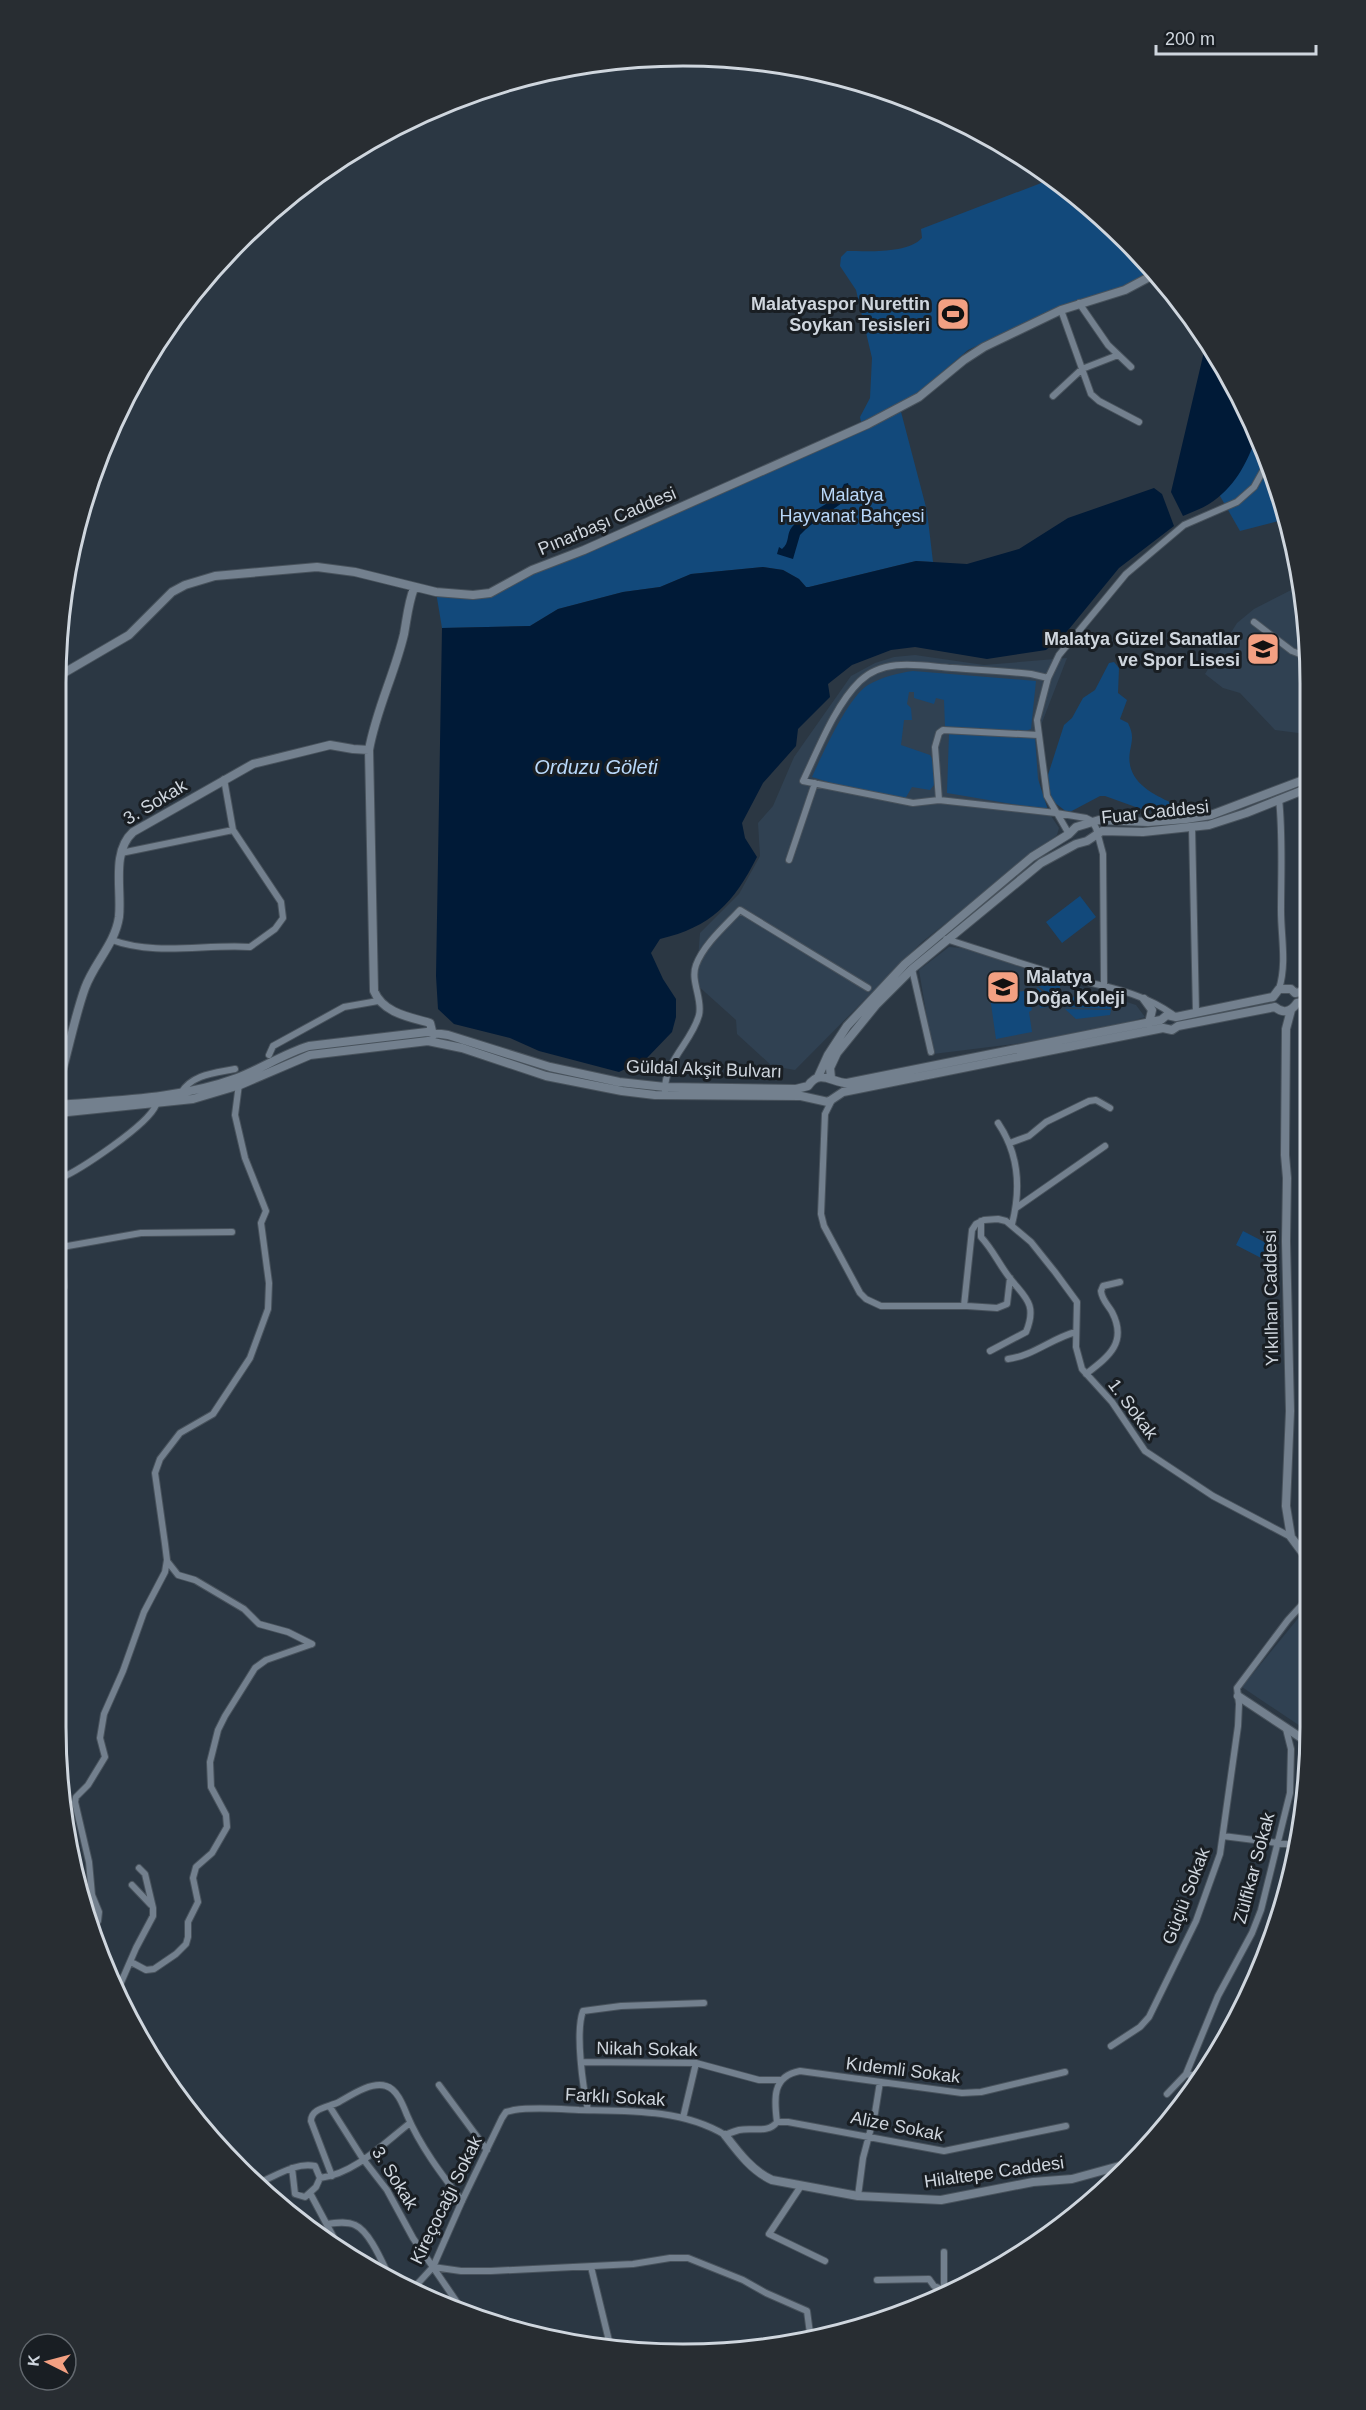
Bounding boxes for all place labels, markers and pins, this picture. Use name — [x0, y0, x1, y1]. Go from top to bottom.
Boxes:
place label: Malatyaspor Nurettin Soykan Tesisleri — [751, 294, 930, 335]
sports icon: Malatyaspor Nurettin Soykan Tesisleri — [935, 296, 971, 332]
place label: Malatya Güzel Sanatlar ve Spor Lisesi — [1044, 629, 1240, 670]
school or university icon: Malatya Güzel Sanatlar ve Spor Lisesi — [1245, 631, 1281, 667]
place label: Malatya Doğa Koleji — [1026, 967, 1125, 1008]
school or university icon: Malatya Doğa Koleji — [985, 969, 1021, 1005]

